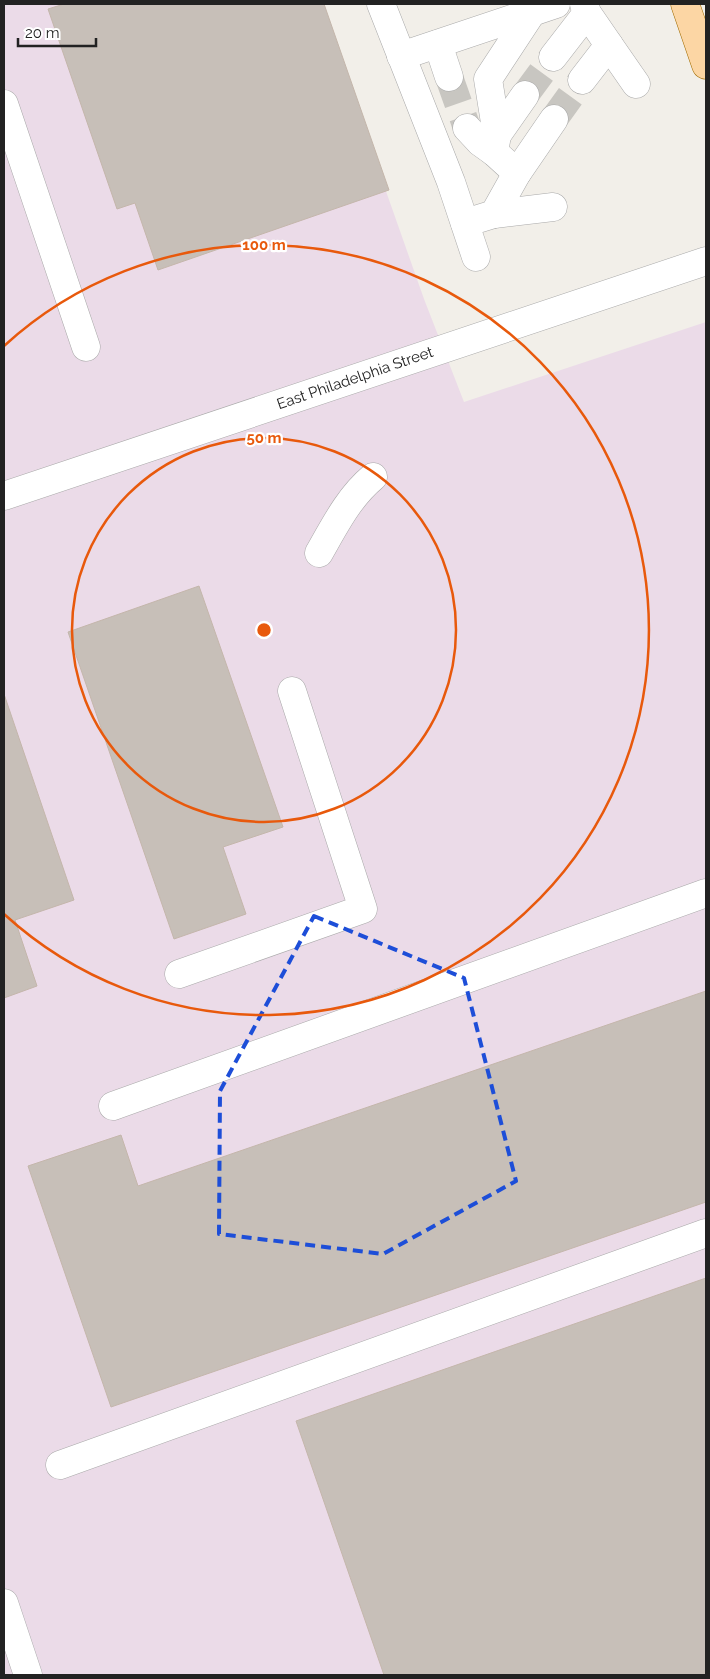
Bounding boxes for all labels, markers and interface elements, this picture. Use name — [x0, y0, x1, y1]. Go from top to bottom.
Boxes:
scale bar — [18, 15, 95, 47]
text: 20 m — [25, 24, 60, 42]
text: 100 m — [242, 236, 286, 254]
street label: East Philadelphia Street — [275, 343, 435, 413]
text: 50 m — [246, 429, 282, 447]
centre of rings — [255, 621, 273, 639]

